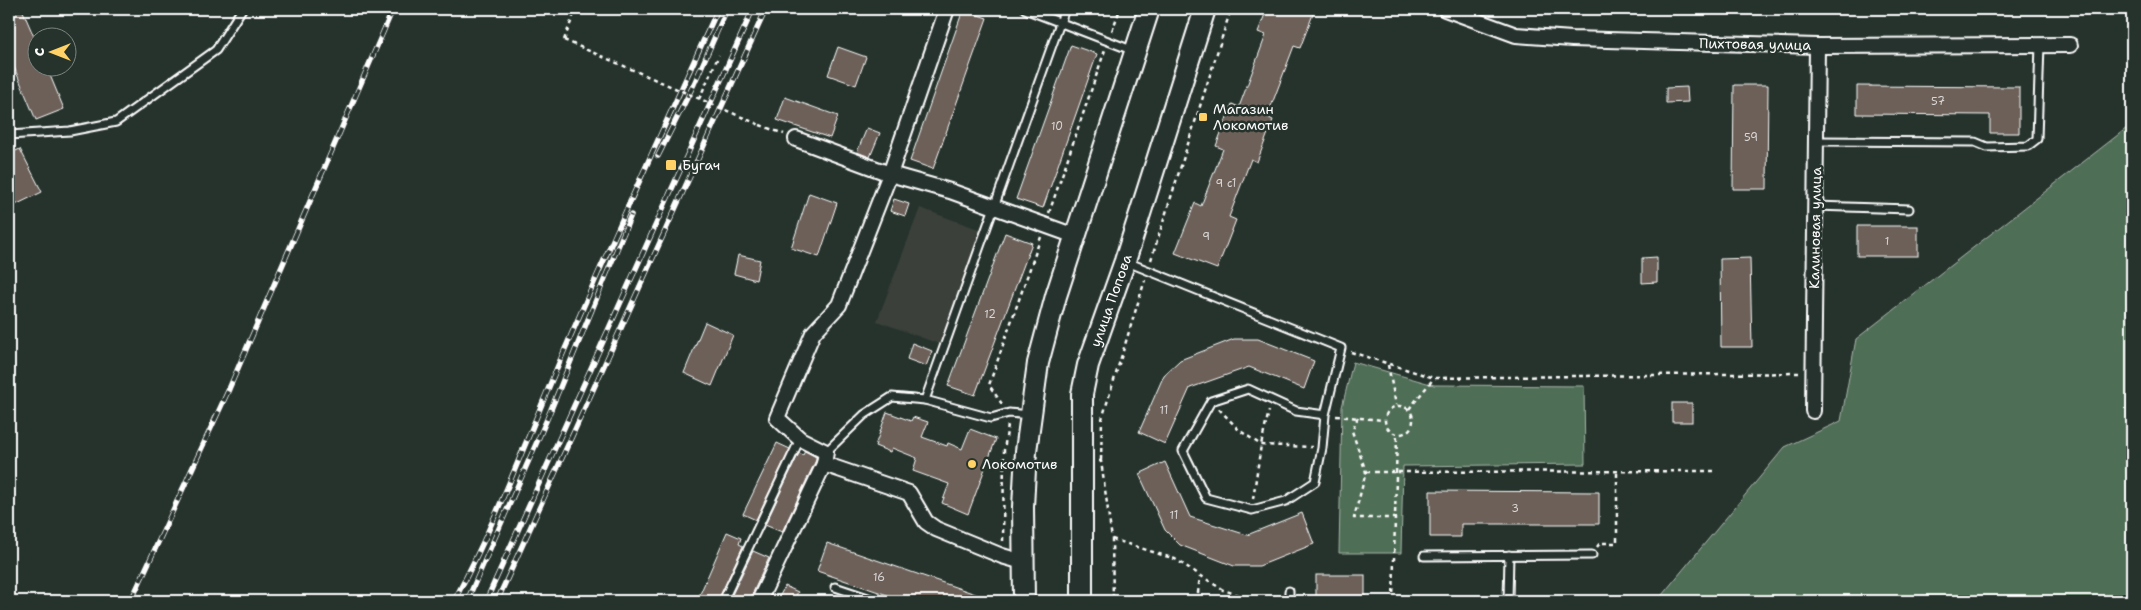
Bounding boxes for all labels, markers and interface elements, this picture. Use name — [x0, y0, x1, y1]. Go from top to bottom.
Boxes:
north arrow — [28, 28, 78, 78]
street label: Пихтовая улица — [1699, 34, 1811, 54]
text: С — [30, 48, 48, 56]
house number: 57 — [1931, 94, 1945, 109]
place label: Магазин Локомотив — [1213, 100, 1288, 134]
marker: Магазин Локомотив — [1197, 111, 1209, 123]
house number: 10 — [1051, 119, 1063, 134]
house number: 59 — [1744, 130, 1758, 145]
place label: Бугач — [682, 156, 720, 174]
marker: Бугач — [664, 158, 678, 172]
street label: Калиновая улица — [1805, 167, 1825, 289]
house number: 9 с1 — [1216, 176, 1236, 191]
house number: 9 — [1202, 229, 1210, 244]
house number: 1 — [1885, 234, 1889, 249]
street label: улица Попова — [1086, 252, 1136, 349]
house number: 12 — [984, 307, 996, 322]
house number: 11 — [1160, 403, 1168, 418]
place label: Локомотив — [982, 455, 1057, 473]
marker: Локомотив — [966, 458, 978, 470]
house number: 3 — [1511, 501, 1519, 516]
house number: 11 — [1170, 508, 1178, 523]
house number: 16 — [873, 570, 885, 585]

